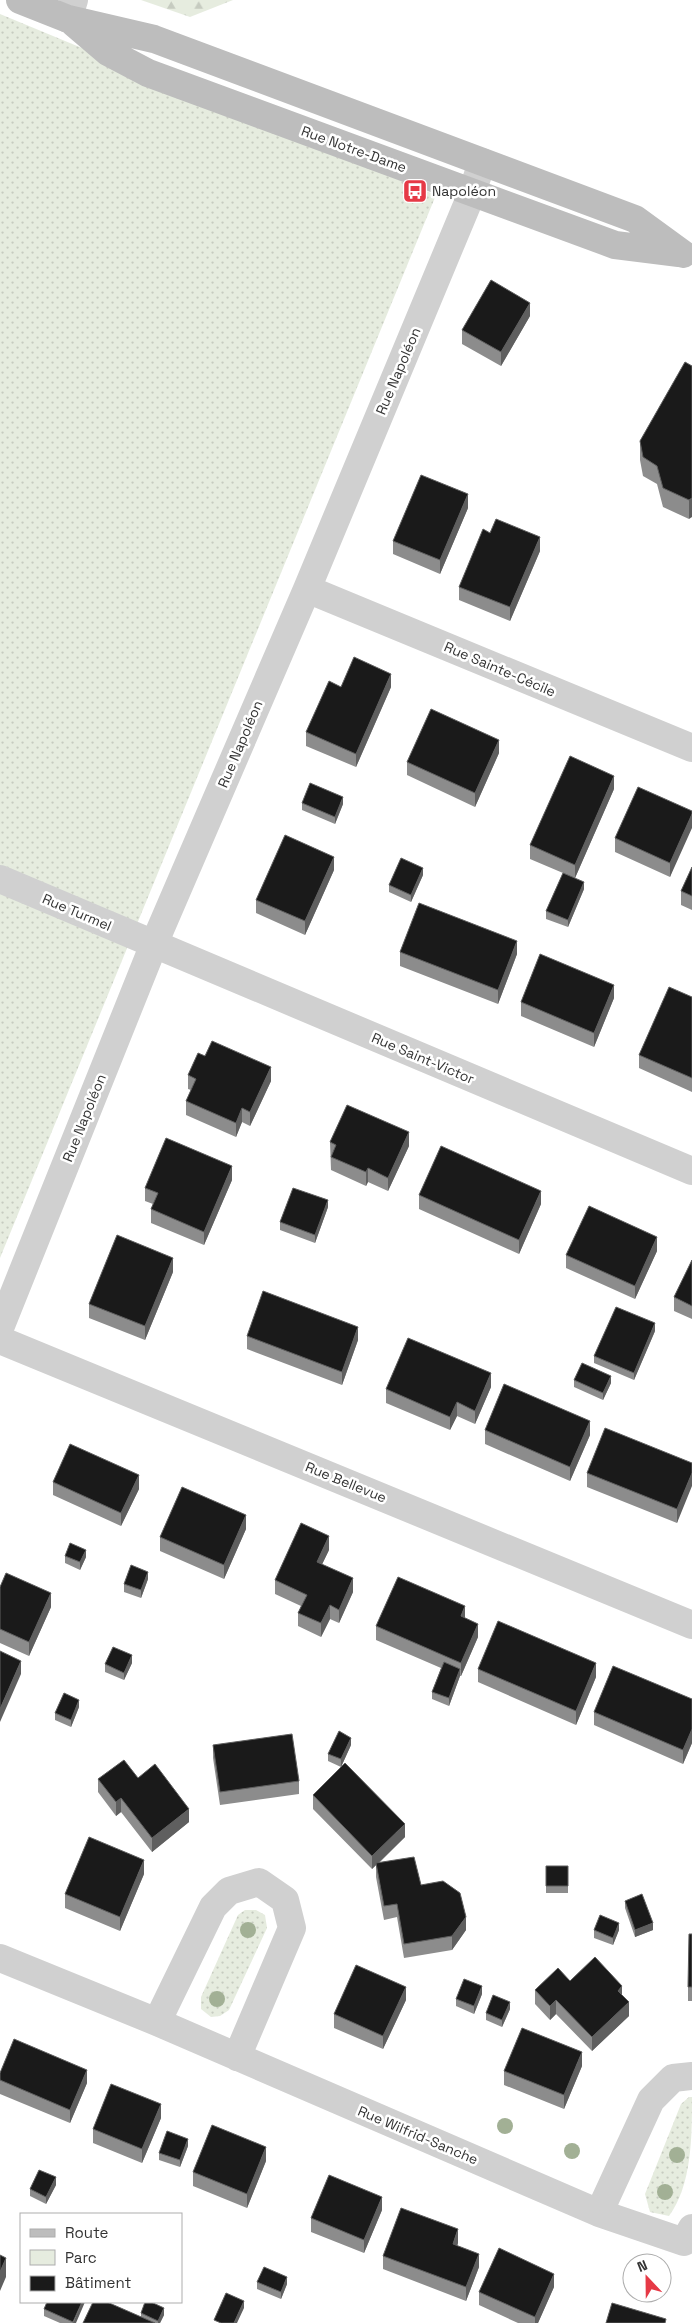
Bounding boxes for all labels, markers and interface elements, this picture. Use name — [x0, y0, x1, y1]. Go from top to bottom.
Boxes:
street label: Rue Notre-Dame — [299, 122, 409, 176]
bus stop icon: Napoléon — [402, 178, 428, 204]
place label: Napoléon — [432, 182, 496, 200]
street label: Rue Napoléon — [371, 325, 425, 417]
street label: Rue Sainte-Cécile — [442, 637, 558, 701]
street label: Rue Napoléon — [213, 698, 267, 790]
street label: Rue Turmel — [40, 889, 114, 935]
street label: Rue Saint-Victor — [369, 1028, 477, 1088]
street label: Rue Napoléon — [58, 1071, 110, 1165]
street label: Rue Bellevue — [303, 1458, 389, 1506]
street label: Rue Wilfrid-Sanche — [355, 2102, 481, 2168]
legend — [20, 2213, 182, 2303]
text: Route — [65, 2223, 109, 2242]
text: Parc — [65, 2248, 97, 2267]
north arrow — [622, 2253, 672, 2303]
text: N — [634, 2256, 650, 2276]
text: Bâtiment — [65, 2273, 131, 2292]

